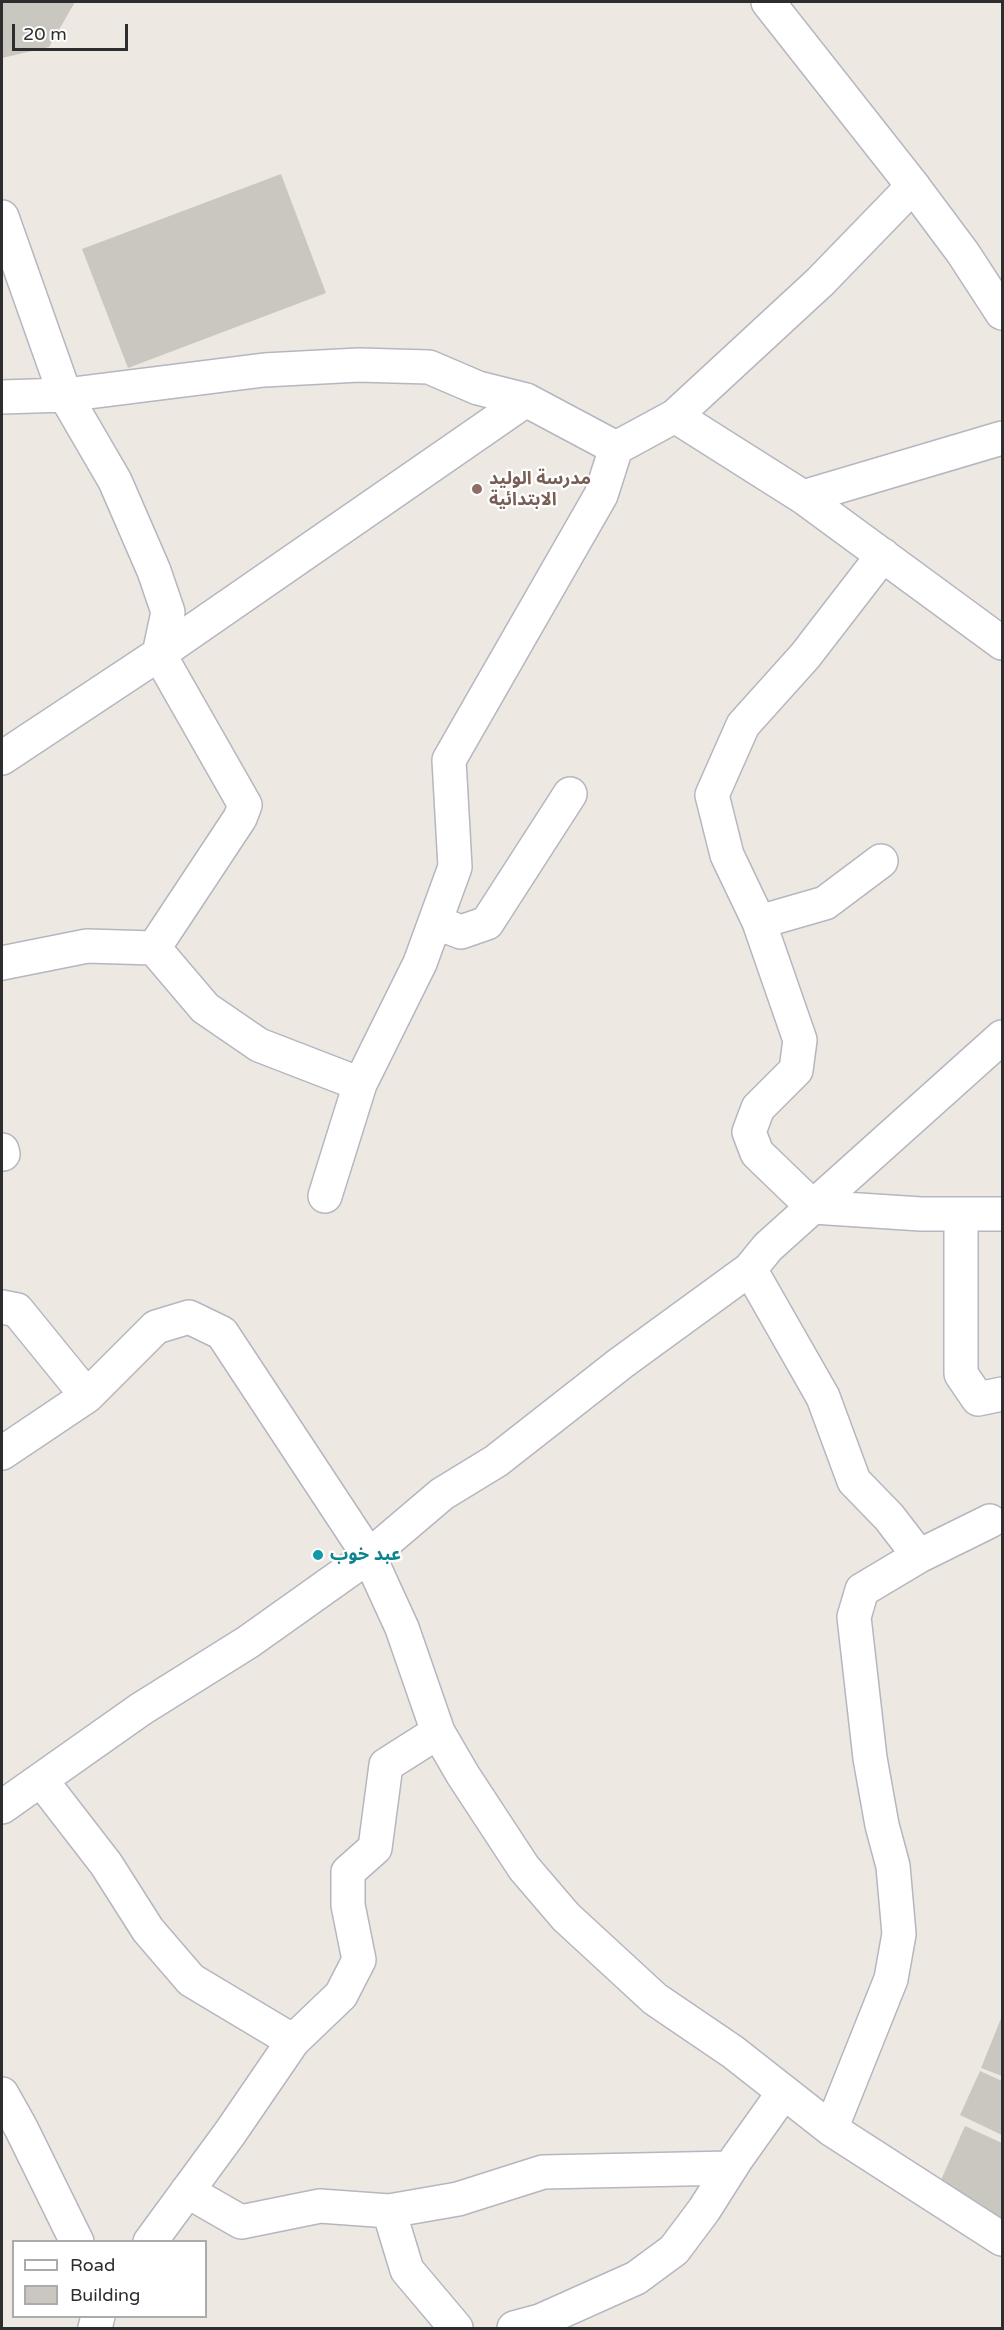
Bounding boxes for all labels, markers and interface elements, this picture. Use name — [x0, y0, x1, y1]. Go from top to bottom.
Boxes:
scale bar — [15, 12, 130, 50]
text: 20 m — [23, 23, 67, 45]
place label: مدرسة الوليد الابتدائية — [489, 468, 591, 510]
marker: مدرسة الوليد الابتدائية — [470, 482, 484, 496]
place label: عبد خوب — [330, 1544, 401, 1566]
marker: عبد خوب — [311, 1548, 325, 1562]
legend — [12, 2240, 207, 2318]
text: Road — [70, 2254, 115, 2276]
text: Building — [70, 2284, 140, 2306]

